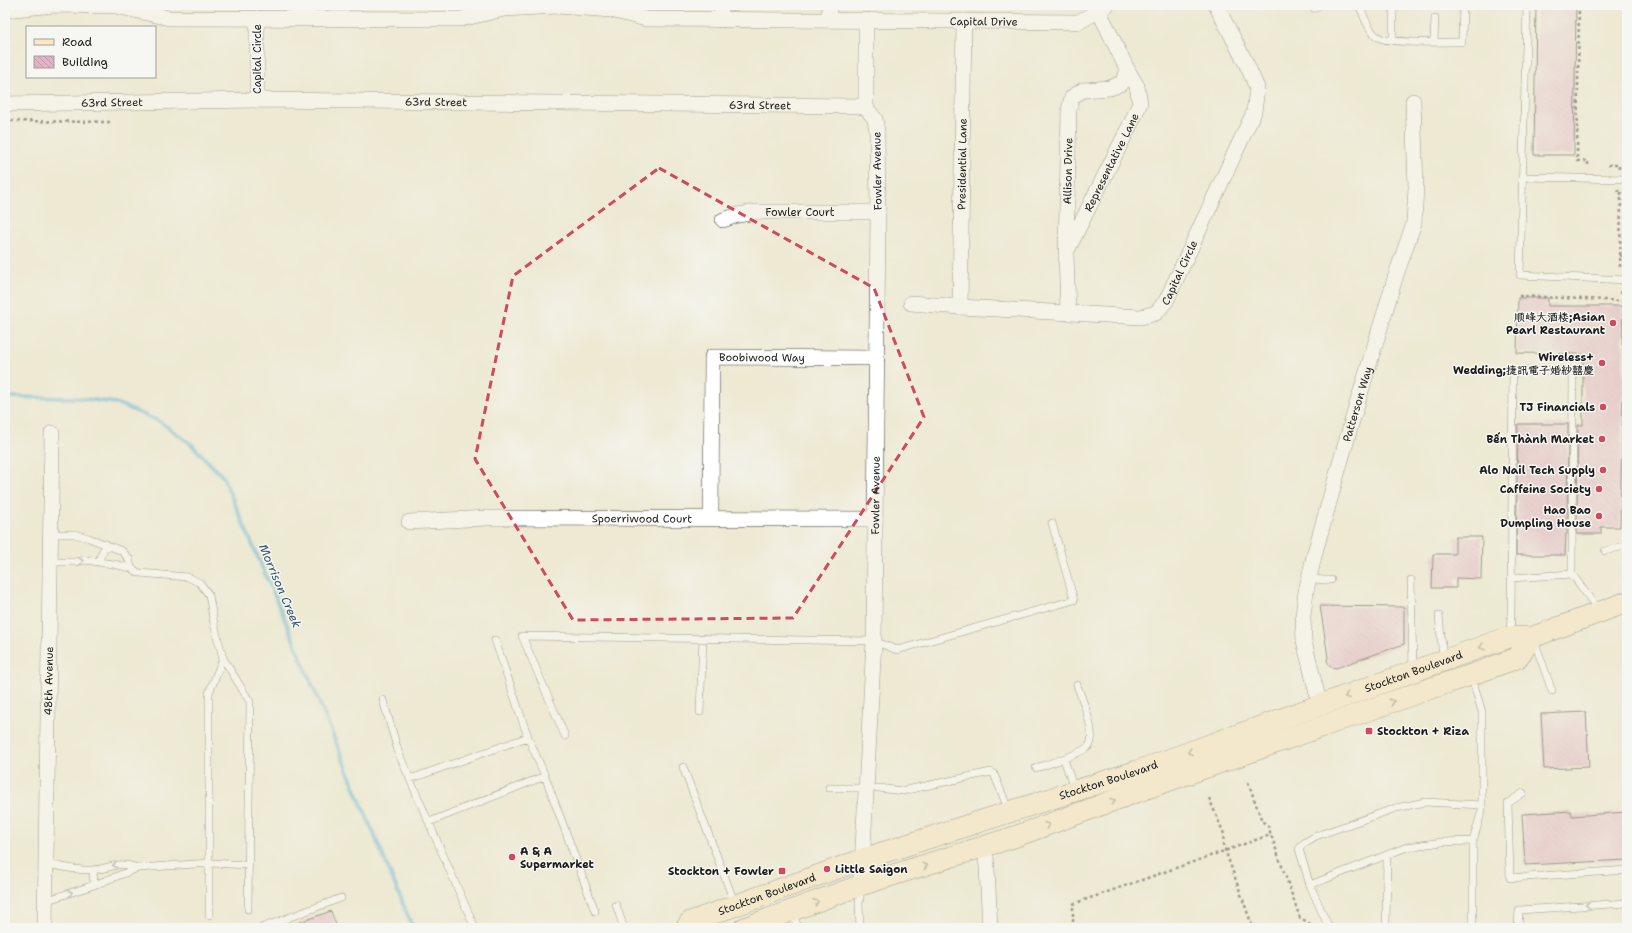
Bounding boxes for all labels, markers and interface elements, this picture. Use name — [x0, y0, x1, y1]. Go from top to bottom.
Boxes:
street label: Capital Drive — [950, 14, 1018, 30]
street label: Capital Circle — [250, 24, 265, 94]
legend — [26, 26, 156, 78]
text: Road — [62, 34, 93, 50]
text: Building — [62, 54, 108, 70]
street label: 63rd Street — [405, 94, 467, 110]
street label: 63rd Street — [81, 95, 143, 111]
street label: 63rd Street — [729, 98, 791, 113]
street label: Representative Lane — [1081, 111, 1143, 214]
street label: Presidential Lane — [954, 118, 971, 210]
street label: Fowler Avenue — [869, 131, 886, 211]
street label: Allison Drive — [1060, 137, 1076, 205]
street label: Fowler Court — [765, 205, 835, 220]
street label: Capital Circle — [1158, 238, 1201, 309]
place label: 顺峰大酒楼;Asian Pearl Restaurant — [1506, 310, 1606, 338]
marker: 顺峰大酒楼;Asian Pearl Restaurant — [1608, 318, 1618, 328]
street label: Boobiwood Way — [719, 350, 805, 366]
place label: Wireless+ Wedding;捷訊電子婚紗囍慶 — [1453, 350, 1594, 378]
marker: Wireless+ Wedding;捷訊電子婚紗囍慶 — [1597, 358, 1607, 368]
street label: Patterson Way — [1339, 365, 1376, 444]
place label: TJ Financials — [1519, 400, 1595, 415]
marker: TJ Financials — [1598, 402, 1608, 412]
place label: Bến Thành Market — [1486, 432, 1595, 447]
marker: Bến Thành Market — [1597, 434, 1607, 444]
street label: Fowler Avenue — [868, 456, 884, 535]
place label: Alo Nail Tech Supply — [1479, 463, 1595, 478]
marker: Alo Nail Tech Supply — [1598, 465, 1608, 475]
place label: Caffeine Society — [1500, 482, 1591, 497]
marker: Caffeine Society — [1594, 484, 1604, 494]
place label: Hao Bao Dumpling House — [1500, 503, 1591, 531]
street label: Spoerriwood Court — [592, 511, 692, 527]
marker: Hao Bao Dumpling House — [1594, 511, 1604, 521]
water label: Morrison Creek — [255, 542, 305, 631]
one-way arrow — [78, 557, 84, 566]
one-way arrow — [1478, 642, 1485, 650]
street label: 48th Avenue — [41, 646, 57, 716]
street label: Stockton Boulevard — [1363, 647, 1465, 696]
one-way arrow — [1343, 692, 1350, 700]
one-way arrow — [1388, 698, 1395, 706]
place label: Stockton + Riza — [1377, 724, 1469, 739]
marker: Stockton + Riza — [1364, 726, 1374, 736]
one-way arrow — [1187, 747, 1194, 756]
street label: Stockton Boulevard — [1057, 757, 1160, 804]
one-way arrow — [1109, 797, 1116, 805]
one-way arrow — [1044, 821, 1051, 830]
place label: A & A Supermarket — [520, 844, 595, 872]
marker: A & A Supermarket — [507, 852, 517, 862]
one-way arrow — [112, 860, 118, 869]
place label: Little Saigon — [835, 862, 908, 877]
one-way arrow — [921, 862, 928, 870]
place label: Stockton + Fowler — [668, 864, 774, 879]
marker: Little Saigon — [822, 864, 832, 874]
marker: Stockton + Fowler — [777, 866, 787, 876]
street label: Stockton Boulevard — [716, 870, 818, 919]
one-way arrow — [66, 889, 73, 898]
one-way arrow — [813, 898, 820, 907]
one-way arrow — [1585, 901, 1591, 910]

